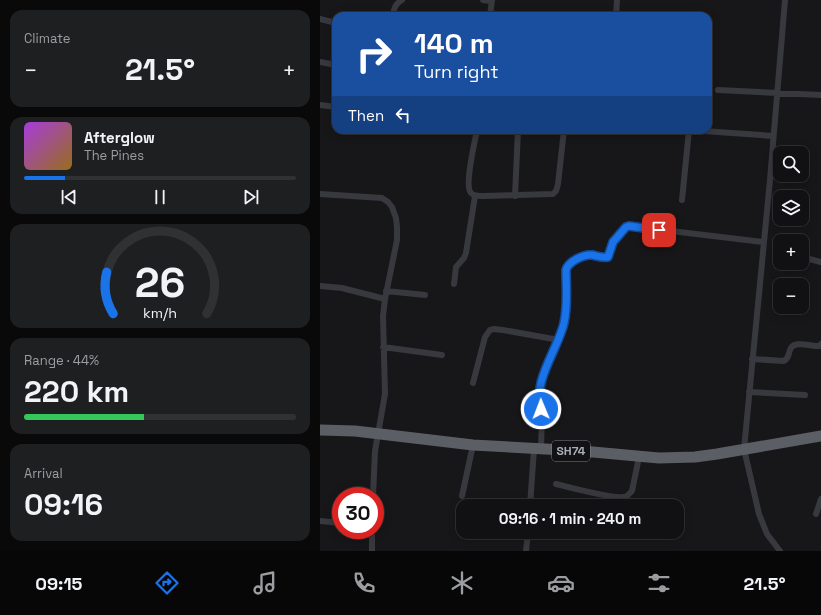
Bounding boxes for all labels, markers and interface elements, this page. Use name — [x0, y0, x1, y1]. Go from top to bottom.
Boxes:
text: 140 m — [414, 25, 494, 61]
icon: right — [348, 28, 400, 80]
text: Climate — [24, 30, 70, 47]
text: 21.5° — [125, 50, 195, 89]
text: − — [24, 56, 38, 84]
text: + — [282, 56, 296, 84]
text: Turn right — [414, 60, 498, 83]
icon: left — [392, 104, 414, 126]
text: Then — [348, 106, 384, 125]
text: Afterglow — [84, 128, 155, 147]
map controls — [773, 146, 809, 314]
button: search — [773, 146, 809, 182]
text: The Pines — [84, 147, 144, 164]
icon: previous — [58, 186, 80, 208]
icon: pause — [149, 186, 171, 208]
icon: next — [240, 186, 262, 208]
button: layers — [773, 190, 809, 226]
pin — [642, 213, 676, 247]
icon: arrive — [648, 219, 670, 241]
button: + — [773, 234, 809, 270]
text: 26 — [135, 255, 185, 308]
button: − — [773, 278, 809, 314]
text: km/h — [143, 303, 177, 321]
text: Range · 44% — [24, 352, 99, 369]
text: 220 km — [24, 372, 129, 411]
position arrow — [520, 388, 562, 430]
road number: SH74 — [552, 441, 590, 461]
text: Arrival — [24, 465, 63, 482]
text: 09:16 — [24, 485, 103, 524]
speed limit sign: 30 — [332, 487, 384, 539]
text: 09:16 · 1 min · 240 m — [499, 509, 641, 528]
icon: directions — [153, 569, 181, 597]
icon: music — [251, 569, 279, 597]
icon: phone — [350, 569, 378, 597]
icon: climate — [448, 569, 476, 597]
icon: car — [547, 569, 575, 597]
icon: filters — [645, 569, 673, 597]
text: 09:15 — [35, 572, 82, 595]
text: 21.5° — [744, 572, 786, 595]

